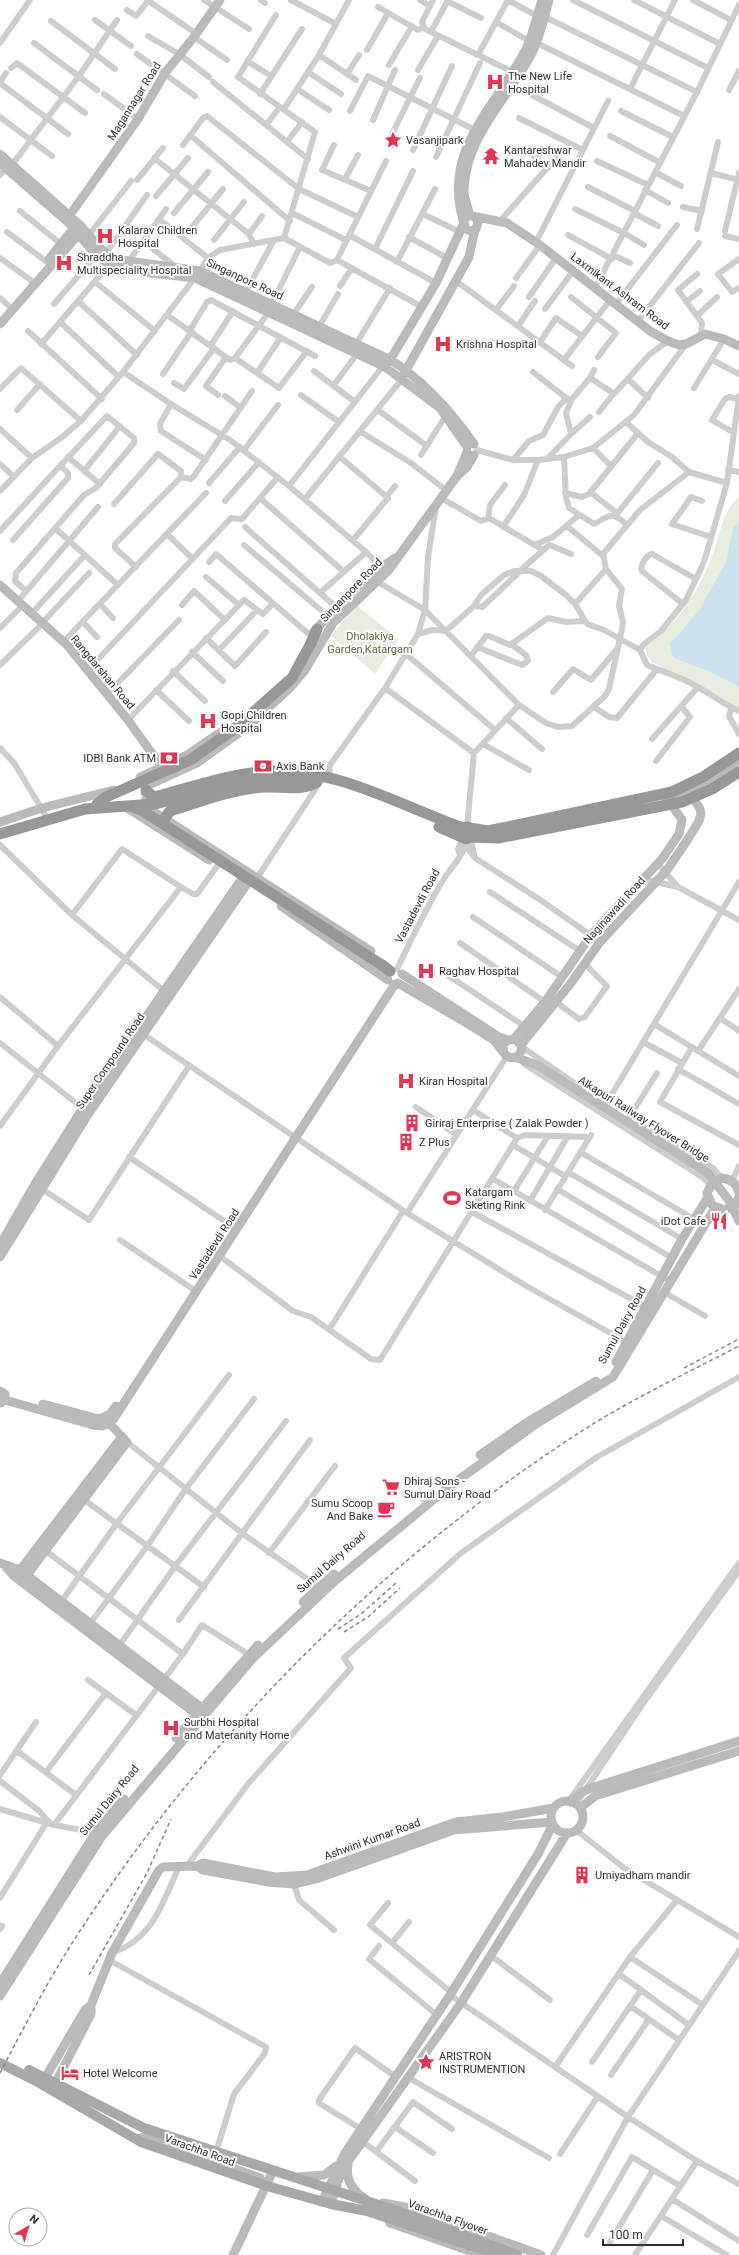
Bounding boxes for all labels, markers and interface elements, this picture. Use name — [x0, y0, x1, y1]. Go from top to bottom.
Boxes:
street label: Magannagar Road — [105, 60, 164, 143]
place label: The New Life Hospital — [508, 70, 572, 96]
hospital icon: The New Life Hospital — [485, 72, 505, 92]
place icon: Vasanjipark — [383, 130, 403, 150]
place label: Vasanjipark — [406, 134, 464, 147]
place label: Kantareshwar Mahadev Mandir — [504, 144, 586, 170]
temple icon: Kantareshwar Mahadev Mandir — [481, 146, 501, 166]
place label: Kalarav Children Hospital — [118, 224, 197, 250]
hospital icon: Kalarav Children Hospital — [95, 226, 115, 246]
street label: Laxmikant Ashram Road — [568, 250, 671, 333]
place label: Shraddha Multispeciality Hospital — [77, 251, 192, 277]
hospital icon: Shraddha Multispeciality Hospital — [54, 253, 74, 273]
street label: Singanpore Road — [204, 256, 285, 303]
hospital icon: Krishna Hospital — [433, 334, 453, 354]
place label: Krishna Hospital — [456, 338, 537, 351]
street label: Singanpore Road — [318, 556, 385, 625]
park label: Dholakiya Garden,Katargam — [327, 630, 413, 656]
street label: Rangdarshan Road — [68, 633, 137, 712]
place label: Gopi Children Hospital — [221, 709, 287, 735]
hospital icon: Gopi Children Hospital — [198, 711, 218, 731]
bank icon: IDBI Bank ATM — [159, 748, 179, 768]
place label: IDBI Bank ATM — [83, 752, 156, 765]
bank icon: Axis Bank — [253, 756, 273, 776]
place label: Axis Bank — [276, 760, 325, 773]
street label: Vastadevdi Road — [392, 867, 442, 946]
street label: Naginawadi Road — [581, 874, 648, 947]
hospital icon: Raghav Hospital — [416, 961, 436, 981]
place label: Raghav Hospital — [439, 965, 519, 978]
street label: Super Compound Road — [73, 1011, 147, 1112]
hospital icon: Kiran Hospital — [396, 1071, 416, 1091]
street label: Alkapuri Railway Flyover Bridge — [576, 1074, 712, 1165]
place label: Kiran Hospital — [419, 1075, 488, 1088]
building icon: Giriraj Enterprise ( Zalak Powder ) — [402, 1113, 422, 1133]
place label: Giriraj Enterprise ( Zalak Powder ) — [425, 1117, 589, 1130]
building icon: Z Plus — [396, 1132, 416, 1152]
place label: Z Plus — [419, 1136, 450, 1149]
place label: Katargam Sketing Rink — [465, 1186, 526, 1212]
sports icon: Katargam Sketing Rink — [442, 1188, 462, 1208]
street label: Vastadevdi Road — [187, 1206, 242, 1282]
restaurant icon: iDot Cafe — [709, 1211, 729, 1231]
place label: iDot Cafe — [661, 1215, 706, 1228]
street label: Sumul Dairy Road — [596, 1284, 649, 1366]
place label: Dhiraj Sons - Sumul Dairy Road — [404, 1475, 491, 1501]
supermarket icon: Dhiraj Sons - Sumul Dairy Road — [381, 1477, 401, 1497]
place label: Sumu Scoop And Bake — [311, 1497, 373, 1523]
cafe icon: Sumu Scoop And Bake — [376, 1499, 396, 1519]
street label: Sumul Dairy Road — [294, 1529, 368, 1596]
place label: Surbhi Hospital and Materanity Home — [184, 1716, 290, 1742]
hospital icon: Surbhi Hospital and Materanity Home — [161, 1718, 181, 1738]
street label: Sumul Dairy Road — [77, 1763, 142, 1838]
street label: Ashwini Kumar Road — [322, 1816, 422, 1863]
building icon: Umiyadham mandir — [572, 1865, 592, 1885]
place label: Umiyadham mandir — [595, 1869, 691, 1882]
place label: ARISTRON INSTRUMENTION — [439, 2050, 525, 2076]
place icon: ARISTRON INSTRUMENTION — [416, 2052, 436, 2072]
hotel icon: Hotel Welcome — [60, 2063, 80, 2083]
place label: Hotel Welcome — [83, 2067, 158, 2080]
street label: Varachha Road — [163, 2132, 237, 2169]
street label: Varachha Flyover — [406, 2197, 490, 2238]
north arrow — [8, 2207, 48, 2247]
text: N — [27, 2212, 41, 2227]
scale bar — [603, 2221, 683, 2247]
text: 100 m — [609, 2228, 643, 2242]

